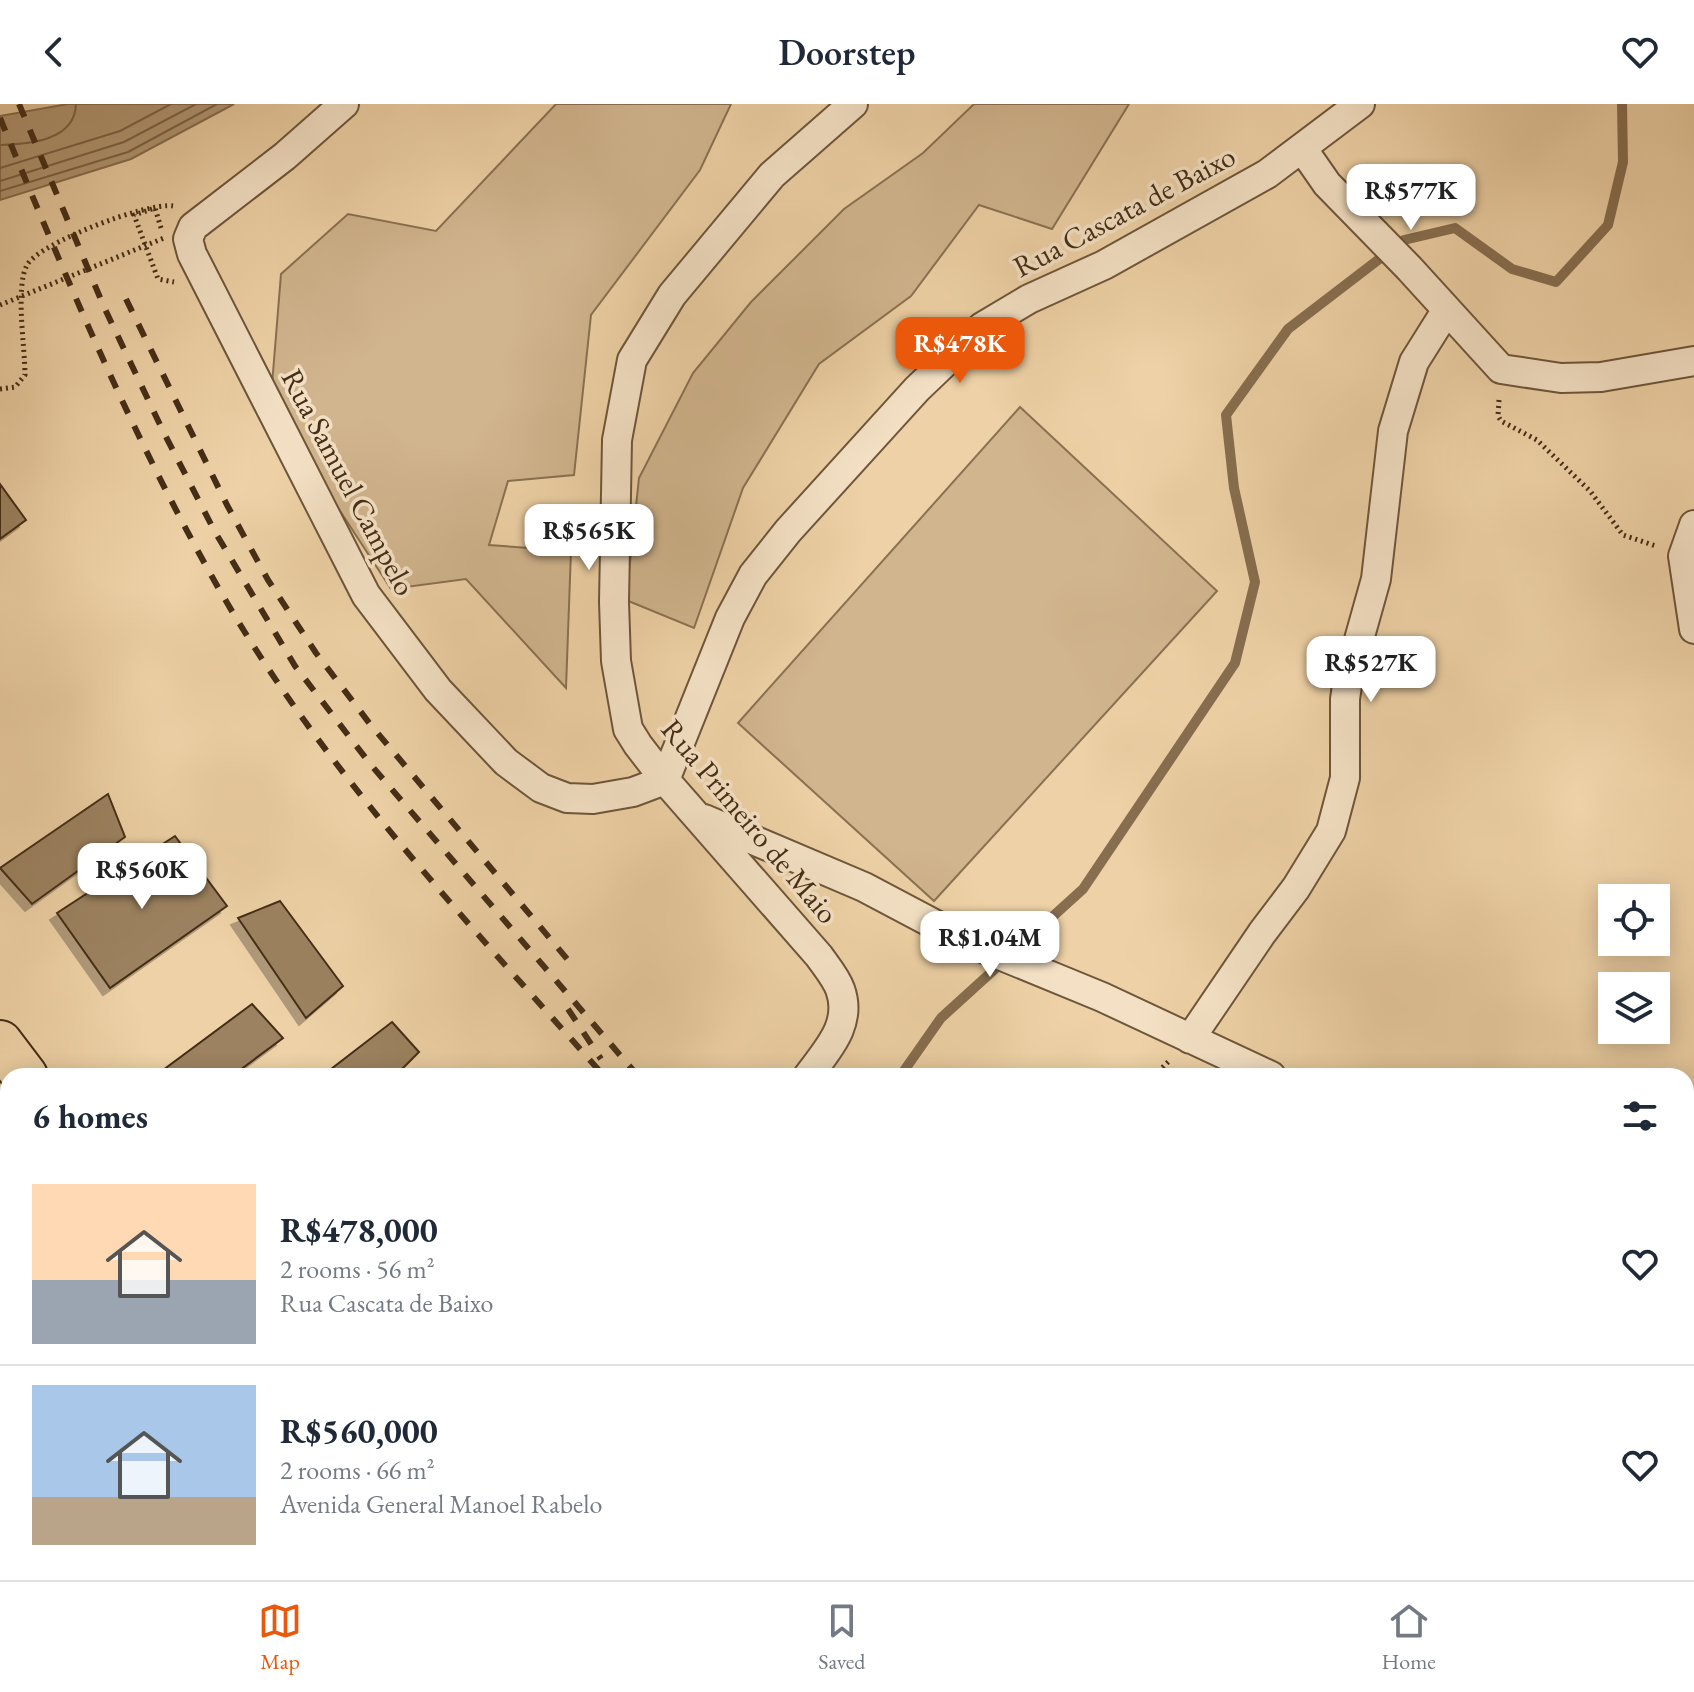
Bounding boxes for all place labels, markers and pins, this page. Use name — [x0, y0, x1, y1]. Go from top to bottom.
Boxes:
pin: R$577K — [1346, 164, 1476, 232]
pin: R$478K — [895, 317, 1025, 385]
pin: R$565K — [524, 504, 654, 572]
pin: R$527K — [1306, 636, 1436, 704]
pin: R$560K — [77, 843, 207, 911]
pin: R$1.04M — [916, 911, 1064, 979]

